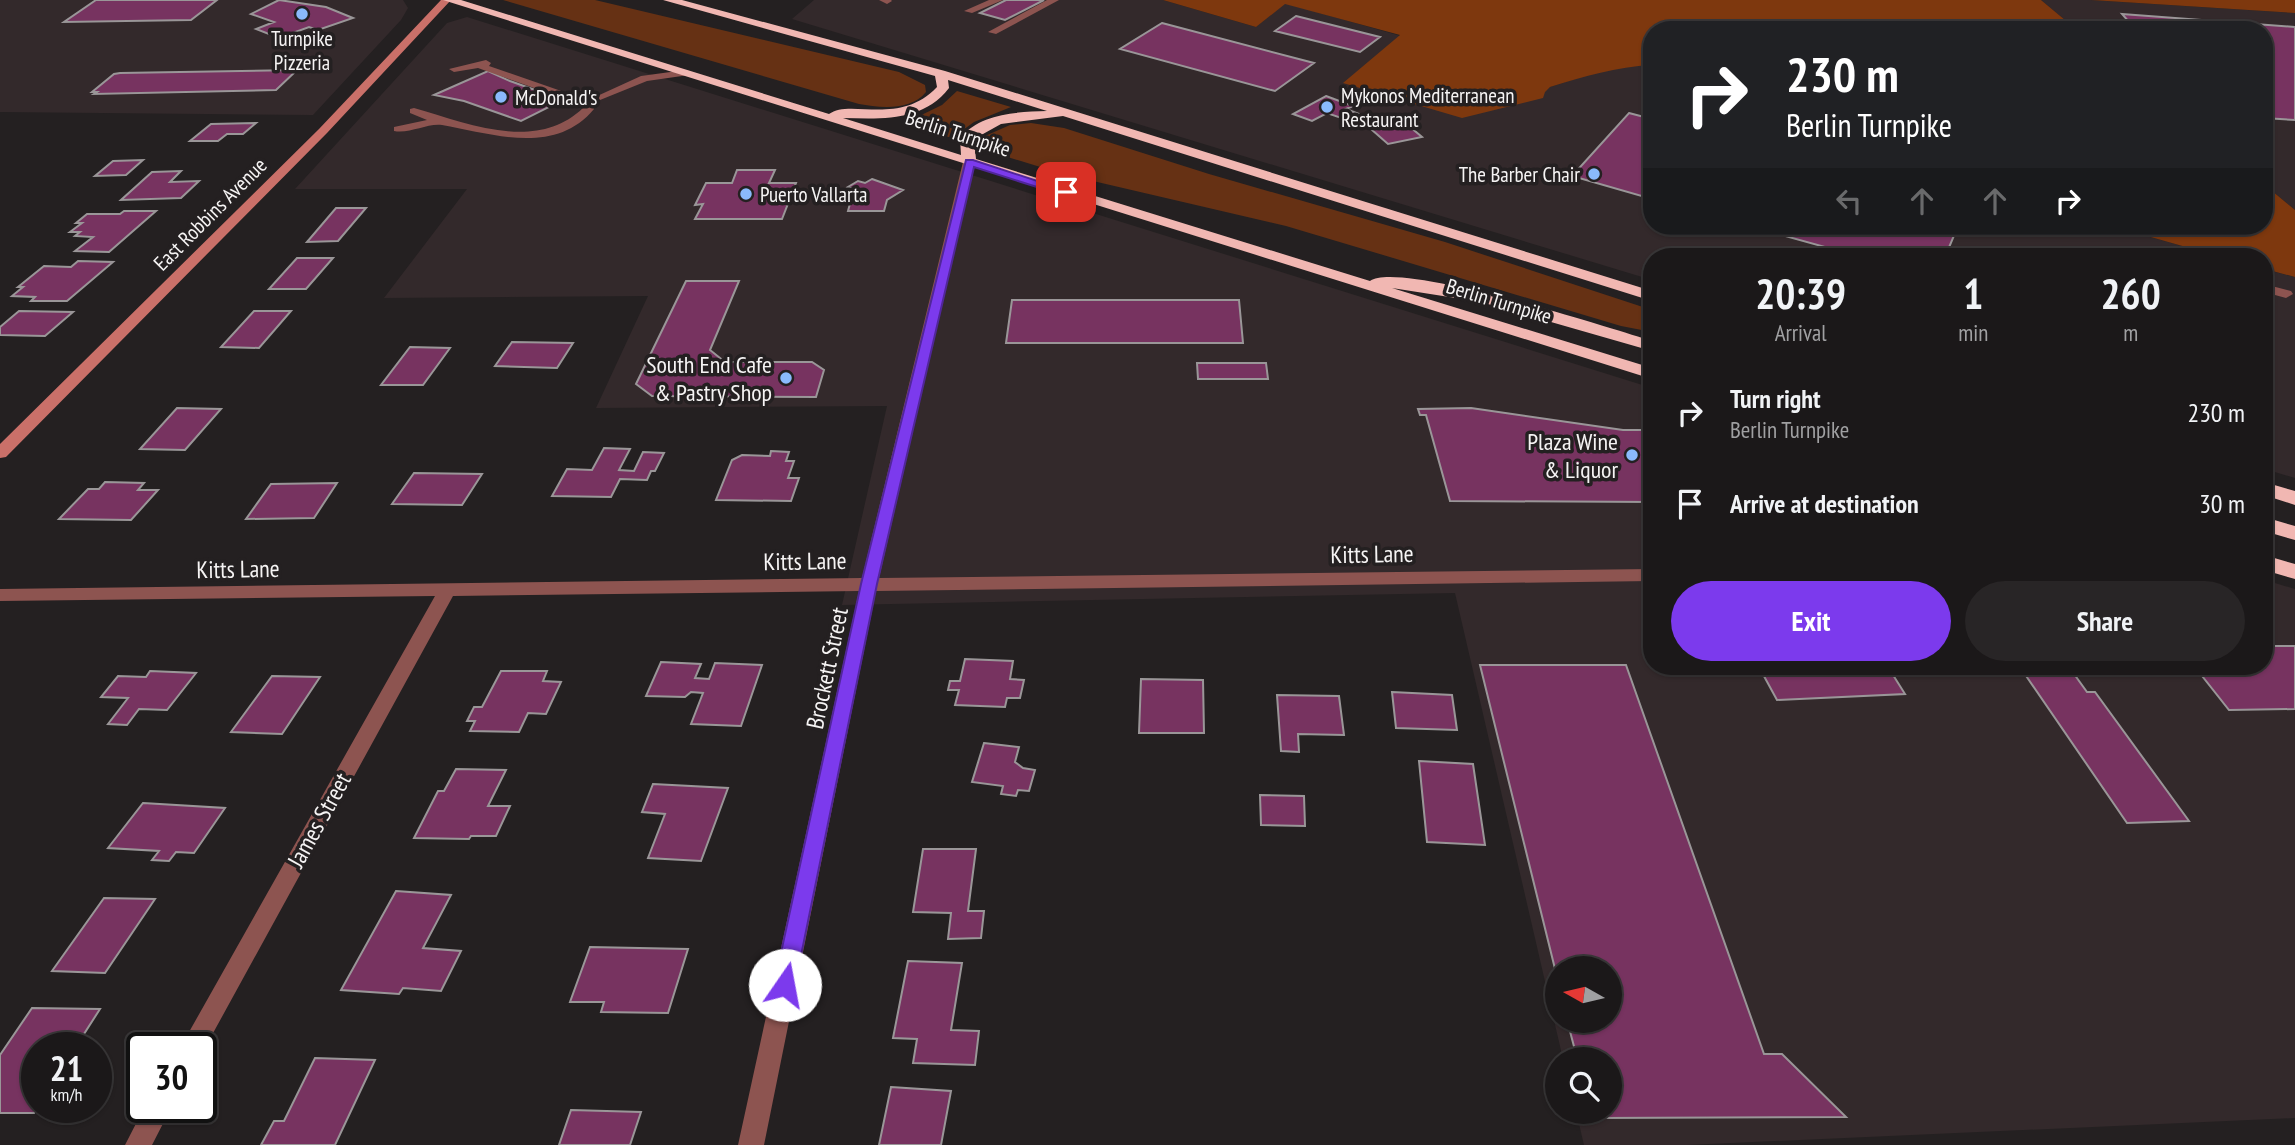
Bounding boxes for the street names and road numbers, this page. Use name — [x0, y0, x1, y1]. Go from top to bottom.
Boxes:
street label: Berlin Turnpike — [902, 103, 1014, 163]
street label: East Robbins Avenue — [148, 152, 272, 276]
street label: Berlin Turnpike — [1443, 272, 1555, 330]
street label: Kitts Lane — [1330, 538, 1414, 570]
street label: Kitts Lane — [763, 545, 847, 577]
street label: Kitts Lane — [196, 553, 280, 585]
street label: Brockett Street — [799, 604, 855, 732]
street label: James Street — [280, 767, 358, 874]

